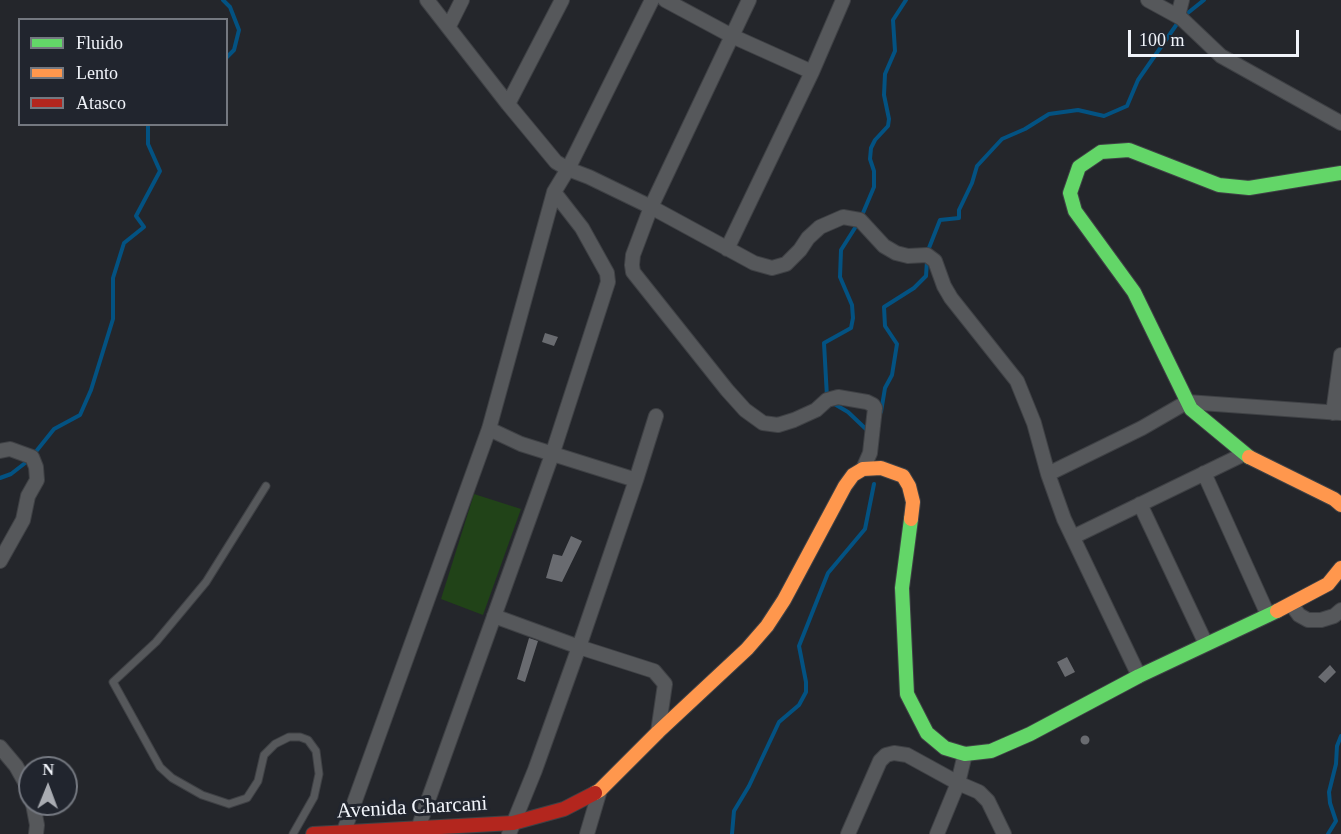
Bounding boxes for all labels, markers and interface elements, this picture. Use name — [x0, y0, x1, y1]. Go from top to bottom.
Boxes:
legend — [18, 18, 228, 126]
scale bar — [1131, 18, 1302, 56]
text: 100 m — [1139, 30, 1185, 50]
text: Fluido — [76, 33, 123, 53]
text: Lento — [76, 63, 118, 83]
text: Atasco — [76, 93, 126, 113]
north arrow — [18, 756, 78, 816]
text: N — [42, 761, 54, 778]
street label: Avenida Charcani — [336, 791, 488, 825]

